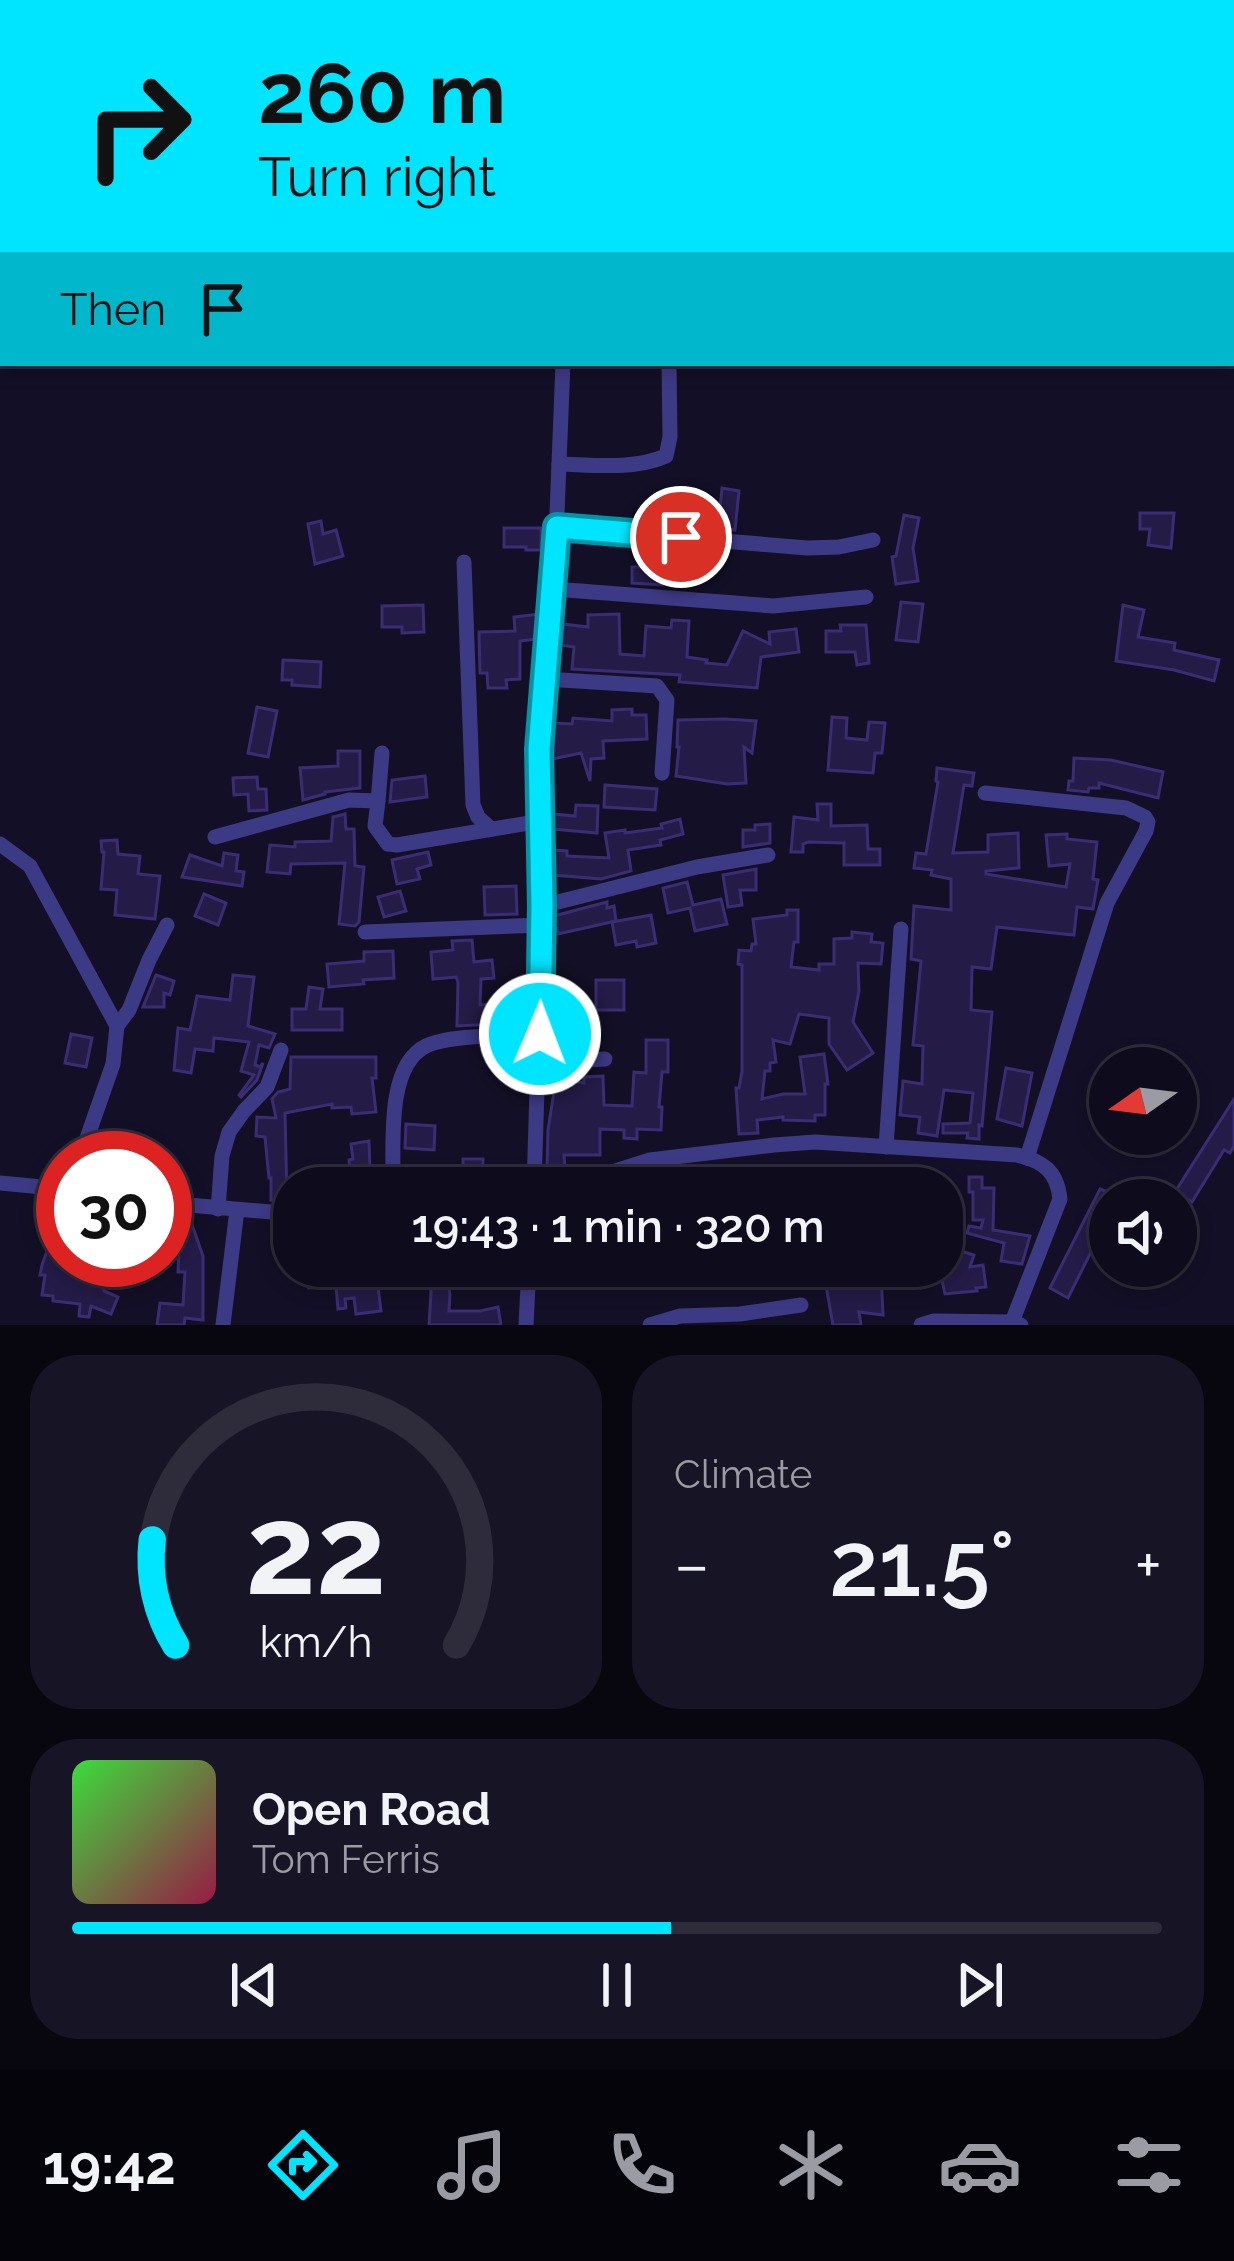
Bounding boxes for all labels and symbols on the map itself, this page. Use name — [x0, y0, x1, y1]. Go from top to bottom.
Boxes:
pin — [630, 486, 732, 588]
position arrow — [477, 971, 603, 1097]
north arrow — [1089, 1047, 1197, 1155]
speed limit sign: 30 — [36, 1131, 192, 1287]

